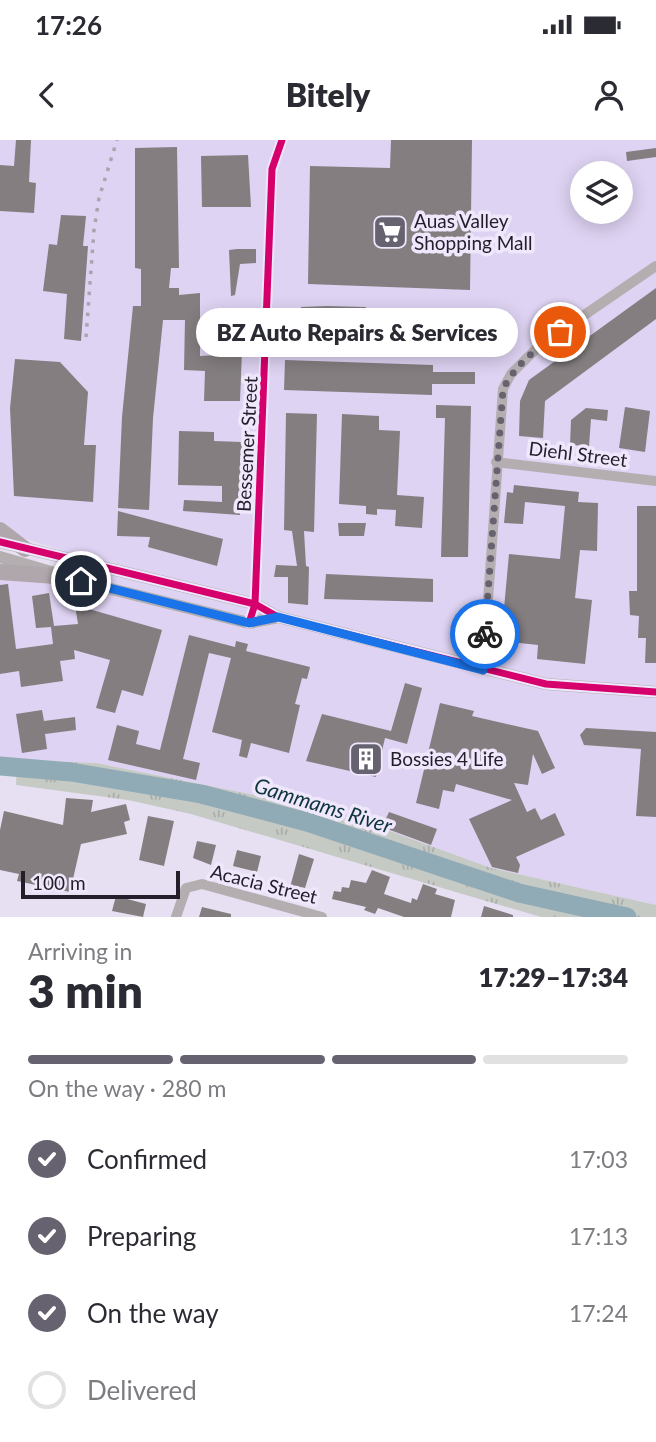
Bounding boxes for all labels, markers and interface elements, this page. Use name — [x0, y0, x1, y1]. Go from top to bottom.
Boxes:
text: 17:26 — [35, 9, 102, 41]
text: Bitely — [286, 75, 370, 114]
icon: back — [28, 76, 66, 114]
icon: person — [590, 76, 628, 114]
map controls — [570, 161, 633, 224]
button: layers — [570, 161, 633, 224]
place label: Auas Valley Shopping Mall — [414, 209, 533, 254]
supermarket icon: Auas Valley Shopping Mall — [371, 213, 409, 251]
pin — [530, 302, 590, 362]
callout: BZ Auto Repairs & Services — [196, 308, 518, 356]
icon: bag — [541, 313, 579, 351]
text: BZ Auto Repairs & Services — [216, 318, 498, 346]
street label: Bessemer Street — [231, 375, 262, 512]
street label: Diehl Street — [528, 436, 629, 471]
pin — [51, 551, 111, 611]
icon: home — [62, 562, 100, 600]
courier — [450, 599, 520, 669]
icon: bike — [466, 615, 504, 653]
building icon: Bossies 4 Life — [347, 740, 385, 778]
place label: Bossies 4 Life — [390, 747, 504, 770]
water label: Gammams River — [252, 772, 396, 838]
street label: Acacia Street — [208, 859, 320, 908]
scale bar — [21, 868, 180, 900]
text: 100 m — [32, 871, 86, 894]
text: Arriving in — [28, 937, 132, 965]
text: 17:29–17:34 — [478, 961, 628, 993]
text: 3 min — [28, 963, 143, 1018]
text: On the way · 280 m — [28, 1074, 227, 1102]
icon: check — [28, 1140, 66, 1178]
text: Confirmed — [87, 1143, 207, 1175]
text: 17:03 — [569, 1145, 628, 1173]
icon: check — [28, 1217, 66, 1255]
text: Preparing — [87, 1220, 196, 1252]
text: 17:13 — [569, 1222, 628, 1250]
icon: check — [28, 1294, 66, 1332]
text: On the way — [87, 1297, 219, 1329]
text: 17:24 — [569, 1299, 628, 1327]
text: Delivered — [87, 1374, 197, 1406]

